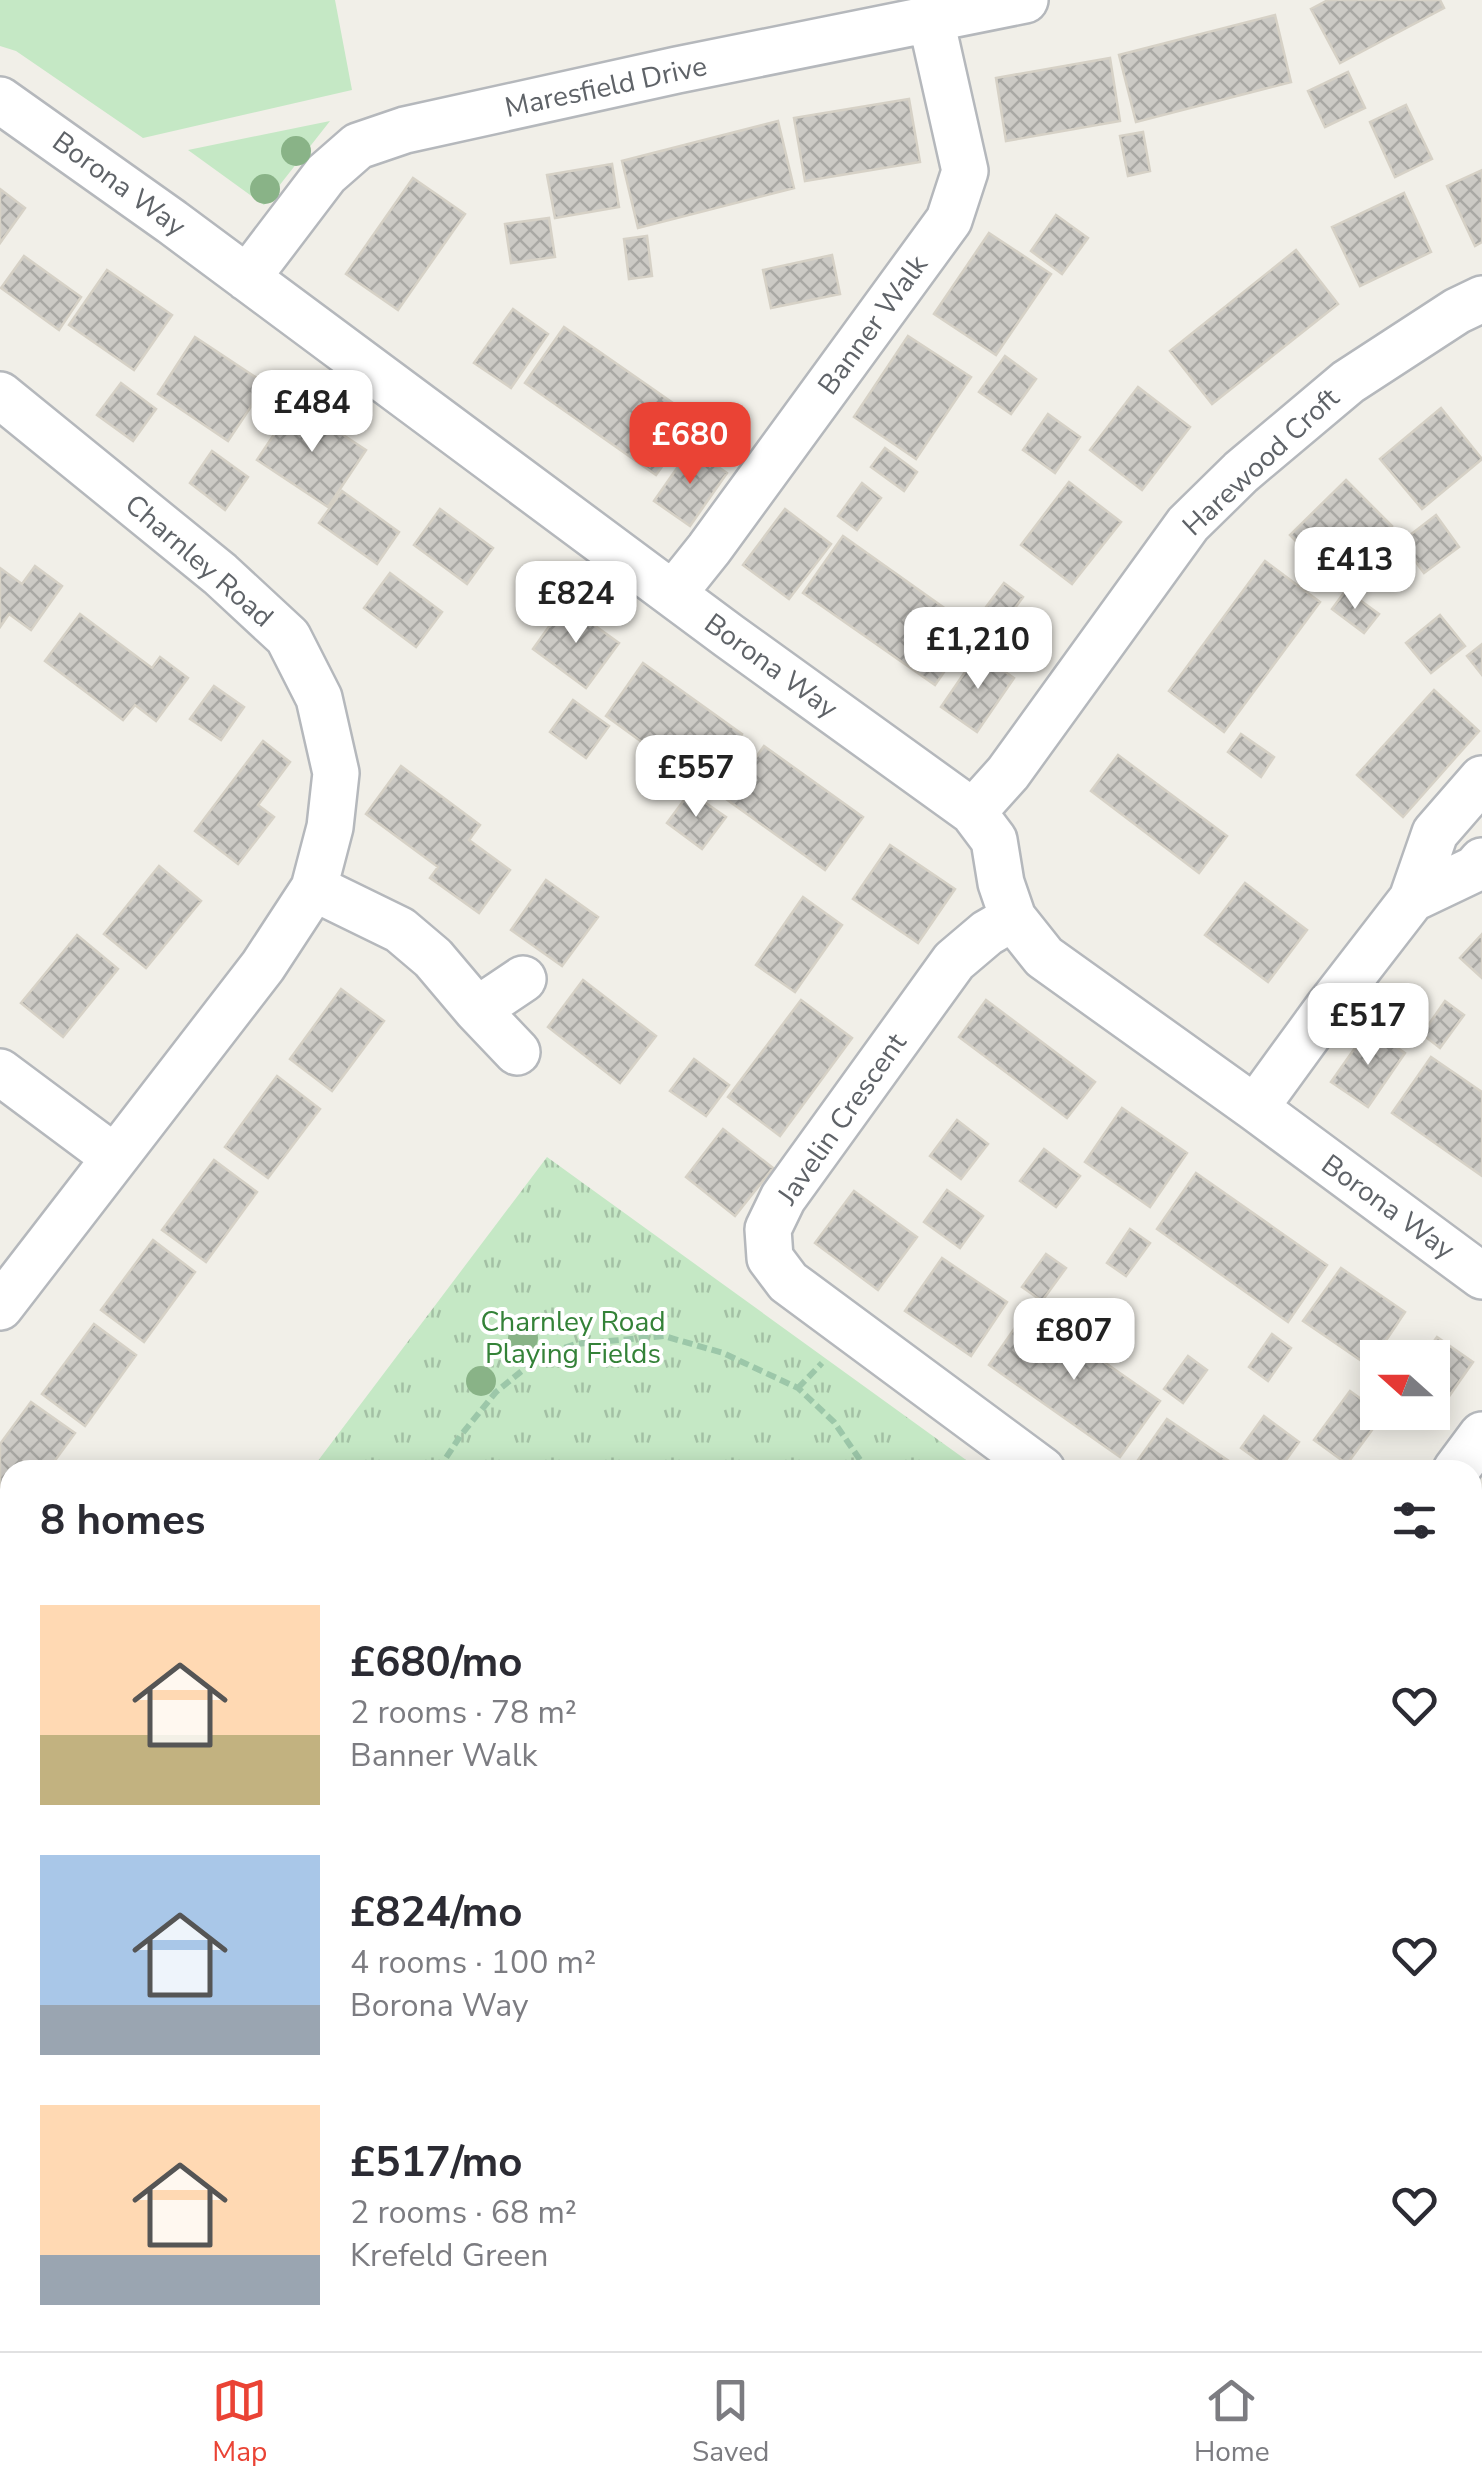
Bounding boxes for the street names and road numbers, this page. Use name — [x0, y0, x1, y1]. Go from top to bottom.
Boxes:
street label: Maresfield Drive — [501, 47, 711, 127]
street label: Borona Way — [45, 123, 194, 246]
street label: Banner Walk — [809, 247, 937, 403]
street label: Harewood Croft — [1174, 379, 1348, 545]
street label: Charnley Road — [117, 486, 281, 636]
street label: Borona Way — [697, 605, 846, 728]
street label: Javelin Crescent — [768, 1026, 915, 1213]
street label: Borona Way — [1314, 1146, 1463, 1269]

